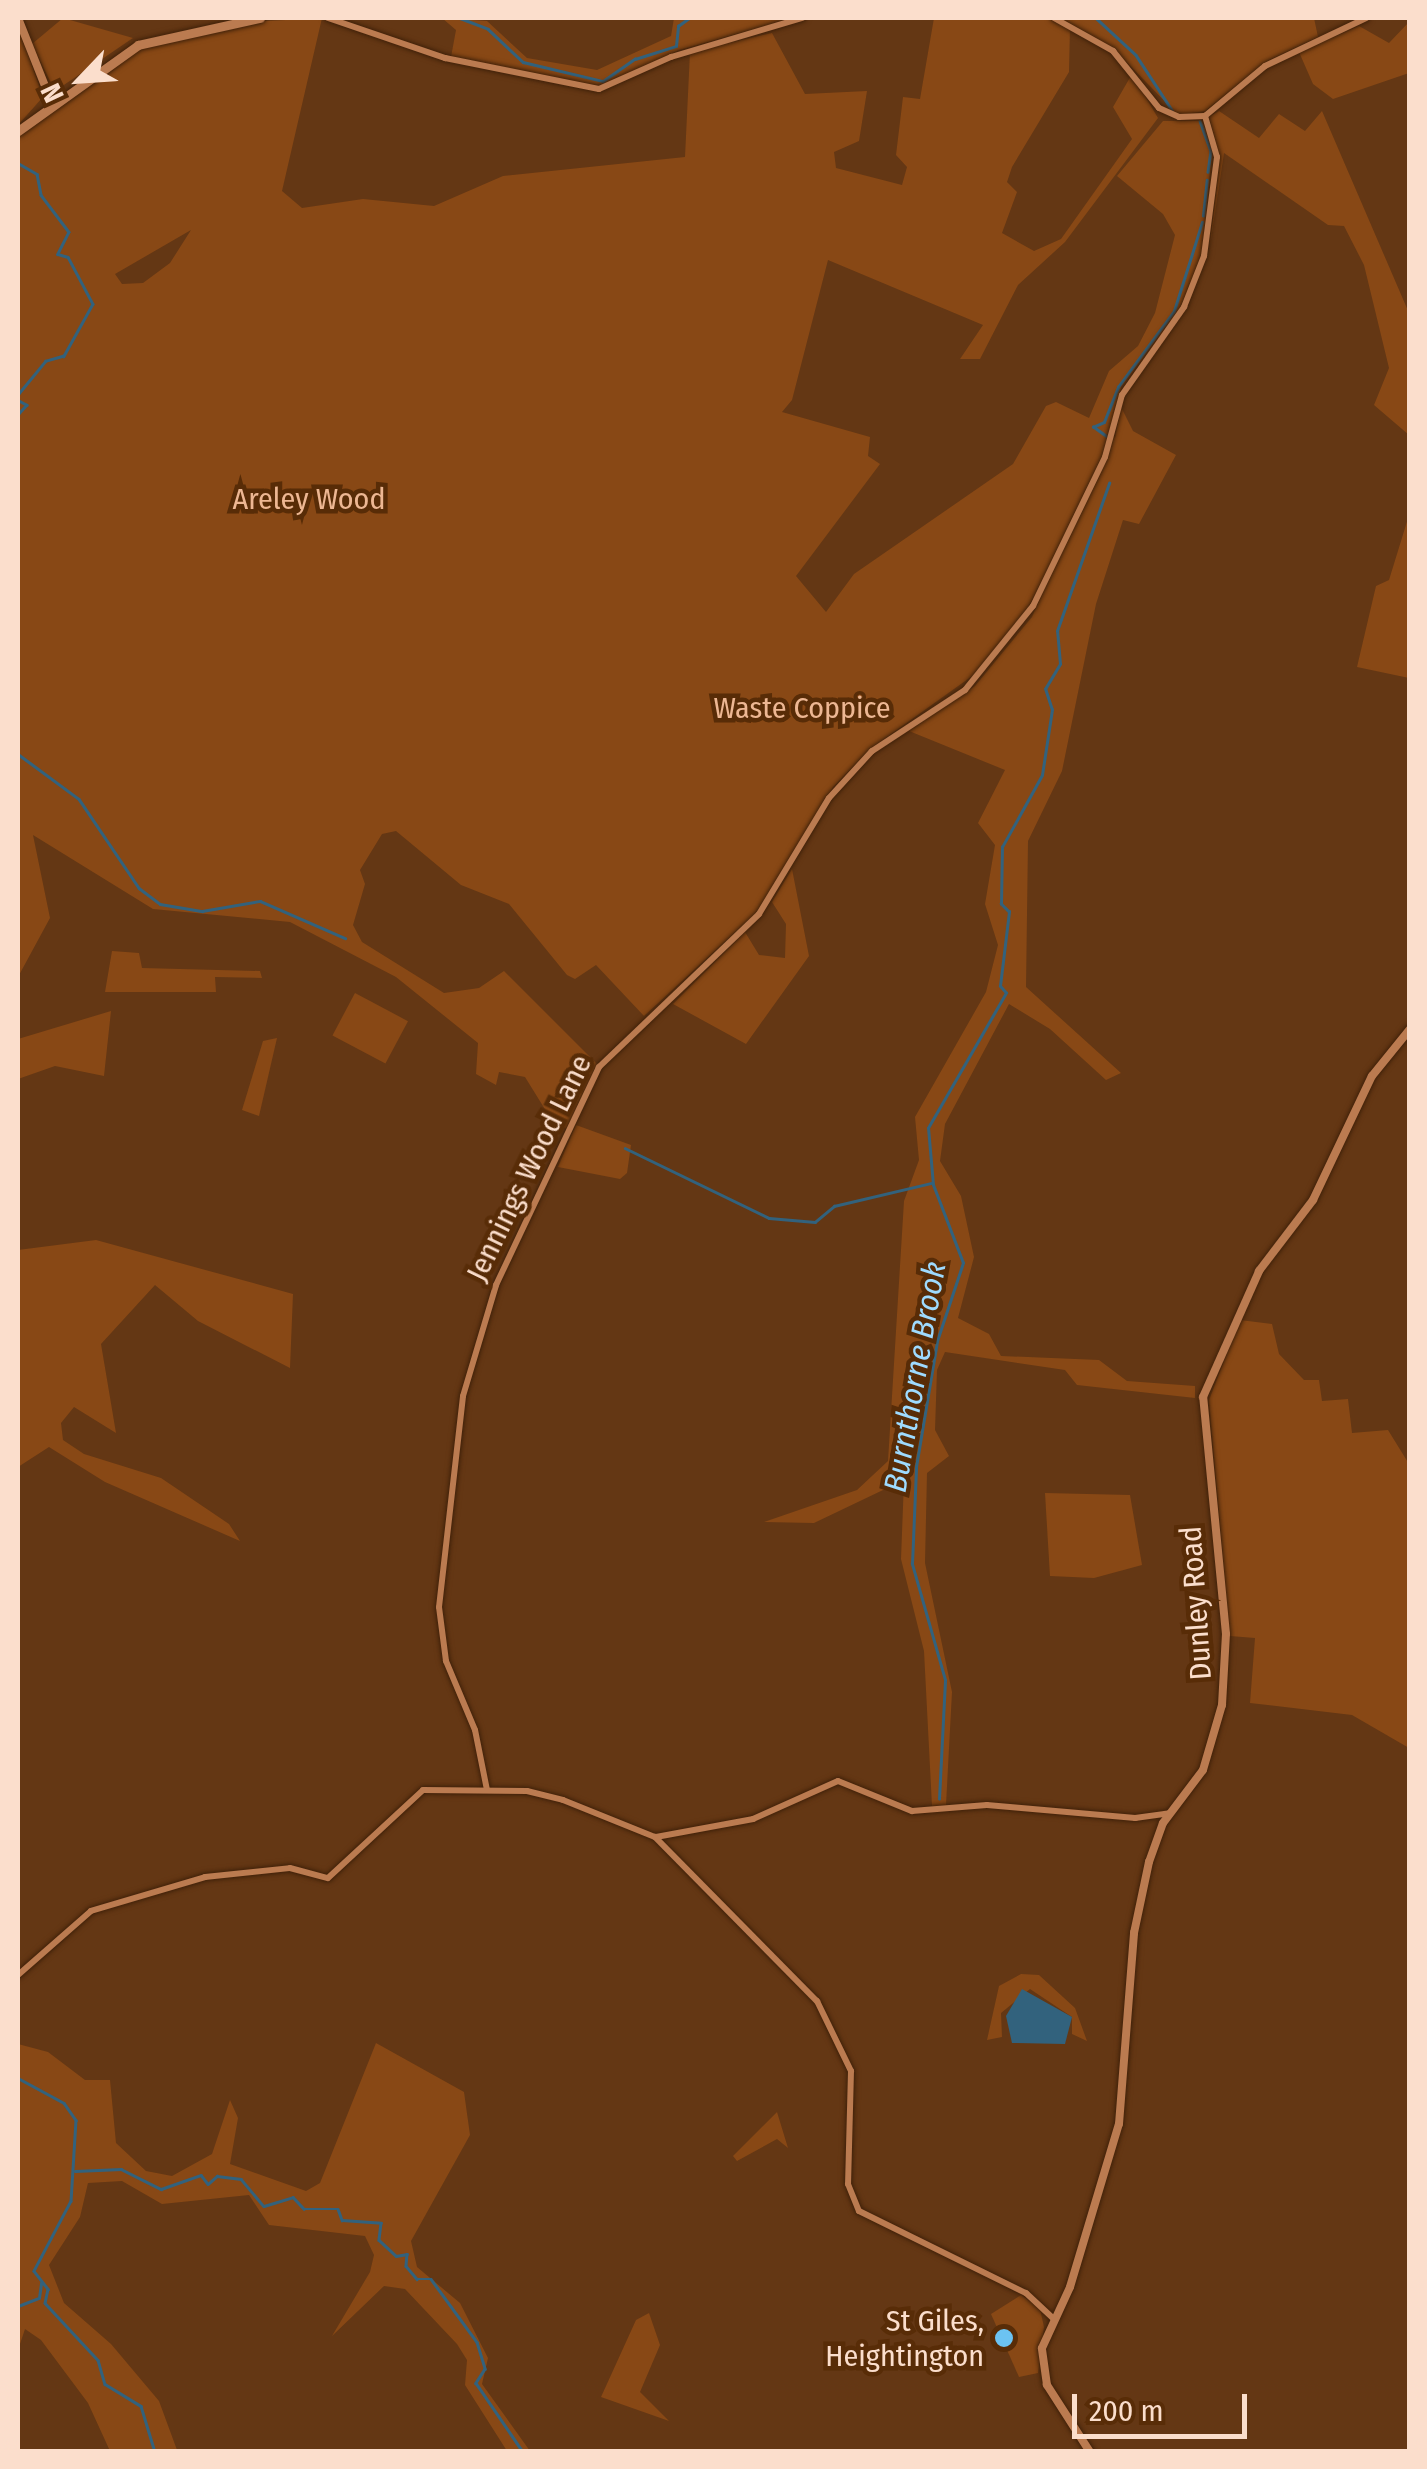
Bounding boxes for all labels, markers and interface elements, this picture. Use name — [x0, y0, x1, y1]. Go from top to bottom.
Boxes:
north arrow — [30, 30, 130, 130]
text: N — [34, 78, 71, 107]
park label: Areley Wood — [233, 481, 385, 517]
park label: Waste Coppice — [713, 690, 891, 726]
street label: Jennings Wood Lane — [459, 1049, 599, 1287]
water label: Burnthorne Brook — [876, 1259, 954, 1495]
street label: Dunley Road — [1173, 1525, 1219, 1681]
place label: St Giles, Heightington — [825, 2303, 984, 2374]
marker: St Giles, Heightington — [993, 2327, 1015, 2349]
scale bar — [1077, 2374, 1252, 2436]
text: 200 m — [1089, 2393, 1164, 2429]

